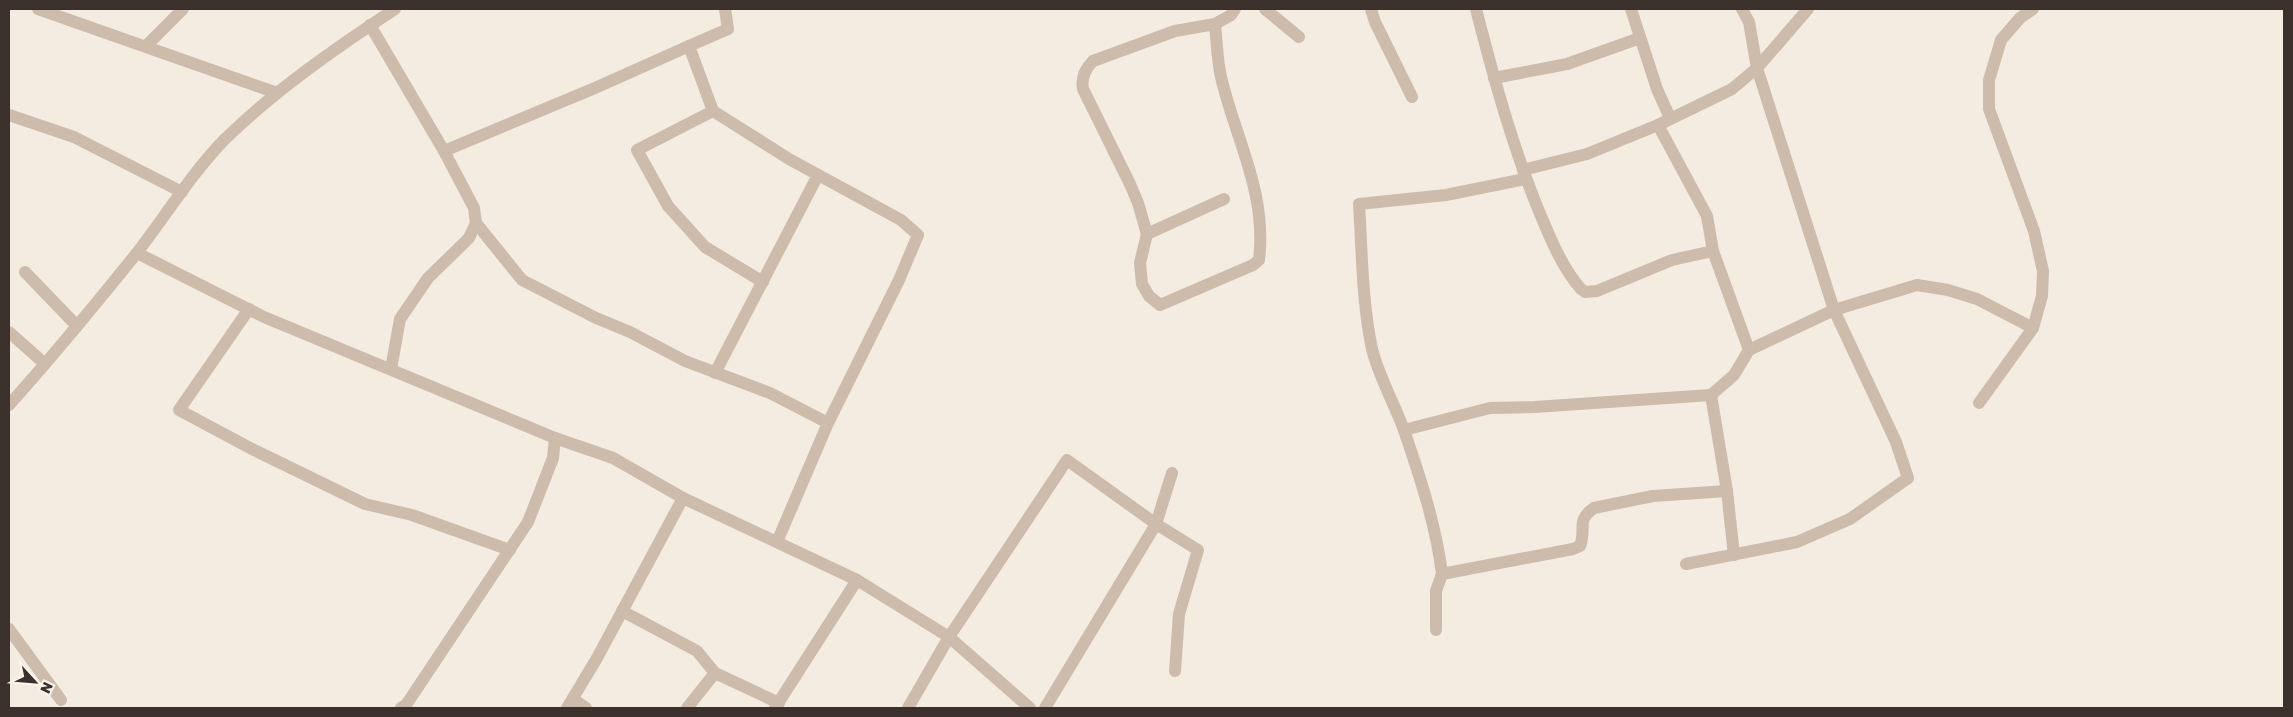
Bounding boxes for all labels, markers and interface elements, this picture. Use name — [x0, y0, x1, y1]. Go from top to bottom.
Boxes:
north arrow — [10, 657, 60, 707]
text: N — [37, 679, 57, 696]

